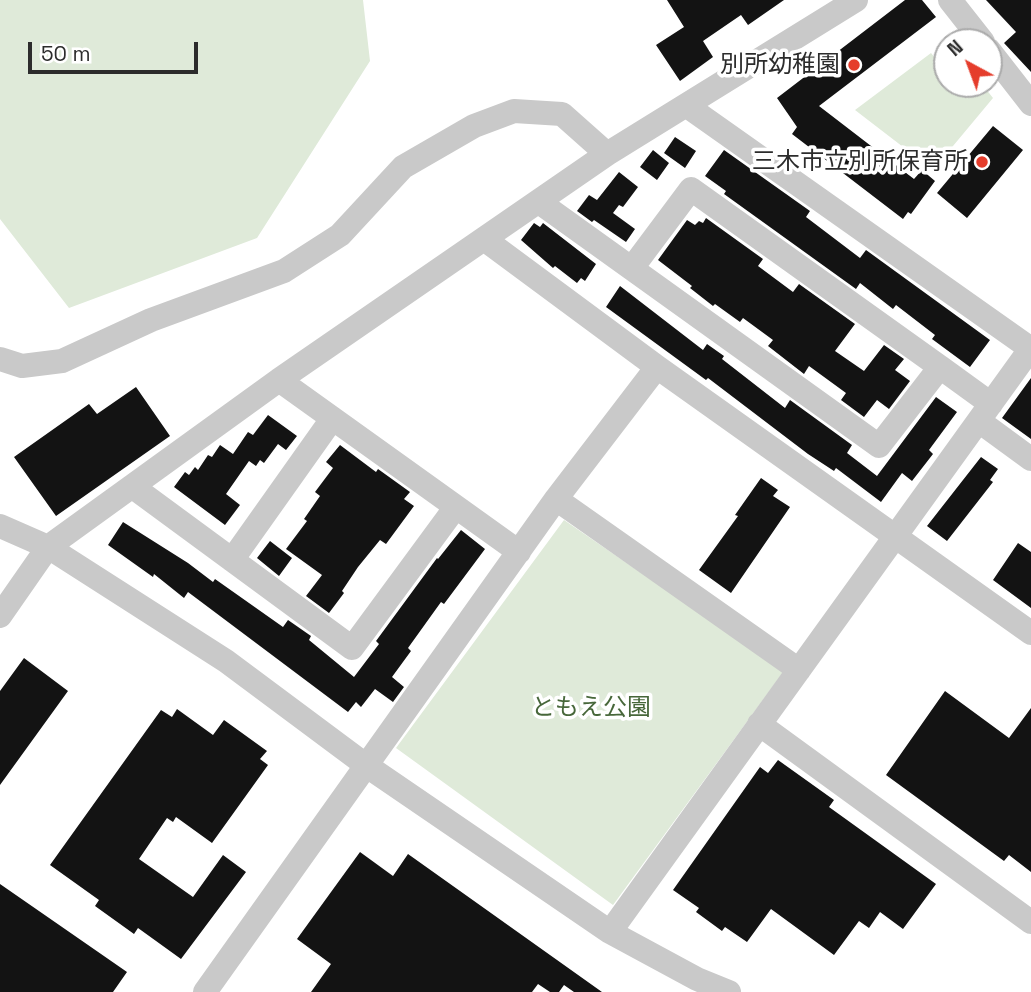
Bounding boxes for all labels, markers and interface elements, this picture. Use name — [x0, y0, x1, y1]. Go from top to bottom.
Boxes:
scale bar — [32, 28, 201, 72]
north arrow — [933, 28, 1003, 98]
text: N — [942, 35, 968, 62]
text: 50 m — [41, 40, 91, 67]
place label: 別所幼稚園 — [720, 51, 840, 79]
marker: 別所幼稚園 — [846, 57, 862, 73]
place label: 三木市立別所保育所 — [752, 148, 968, 176]
marker: 三木市立別所保育所 — [974, 154, 990, 170]
park label: ともえ公園 — [531, 694, 651, 722]

